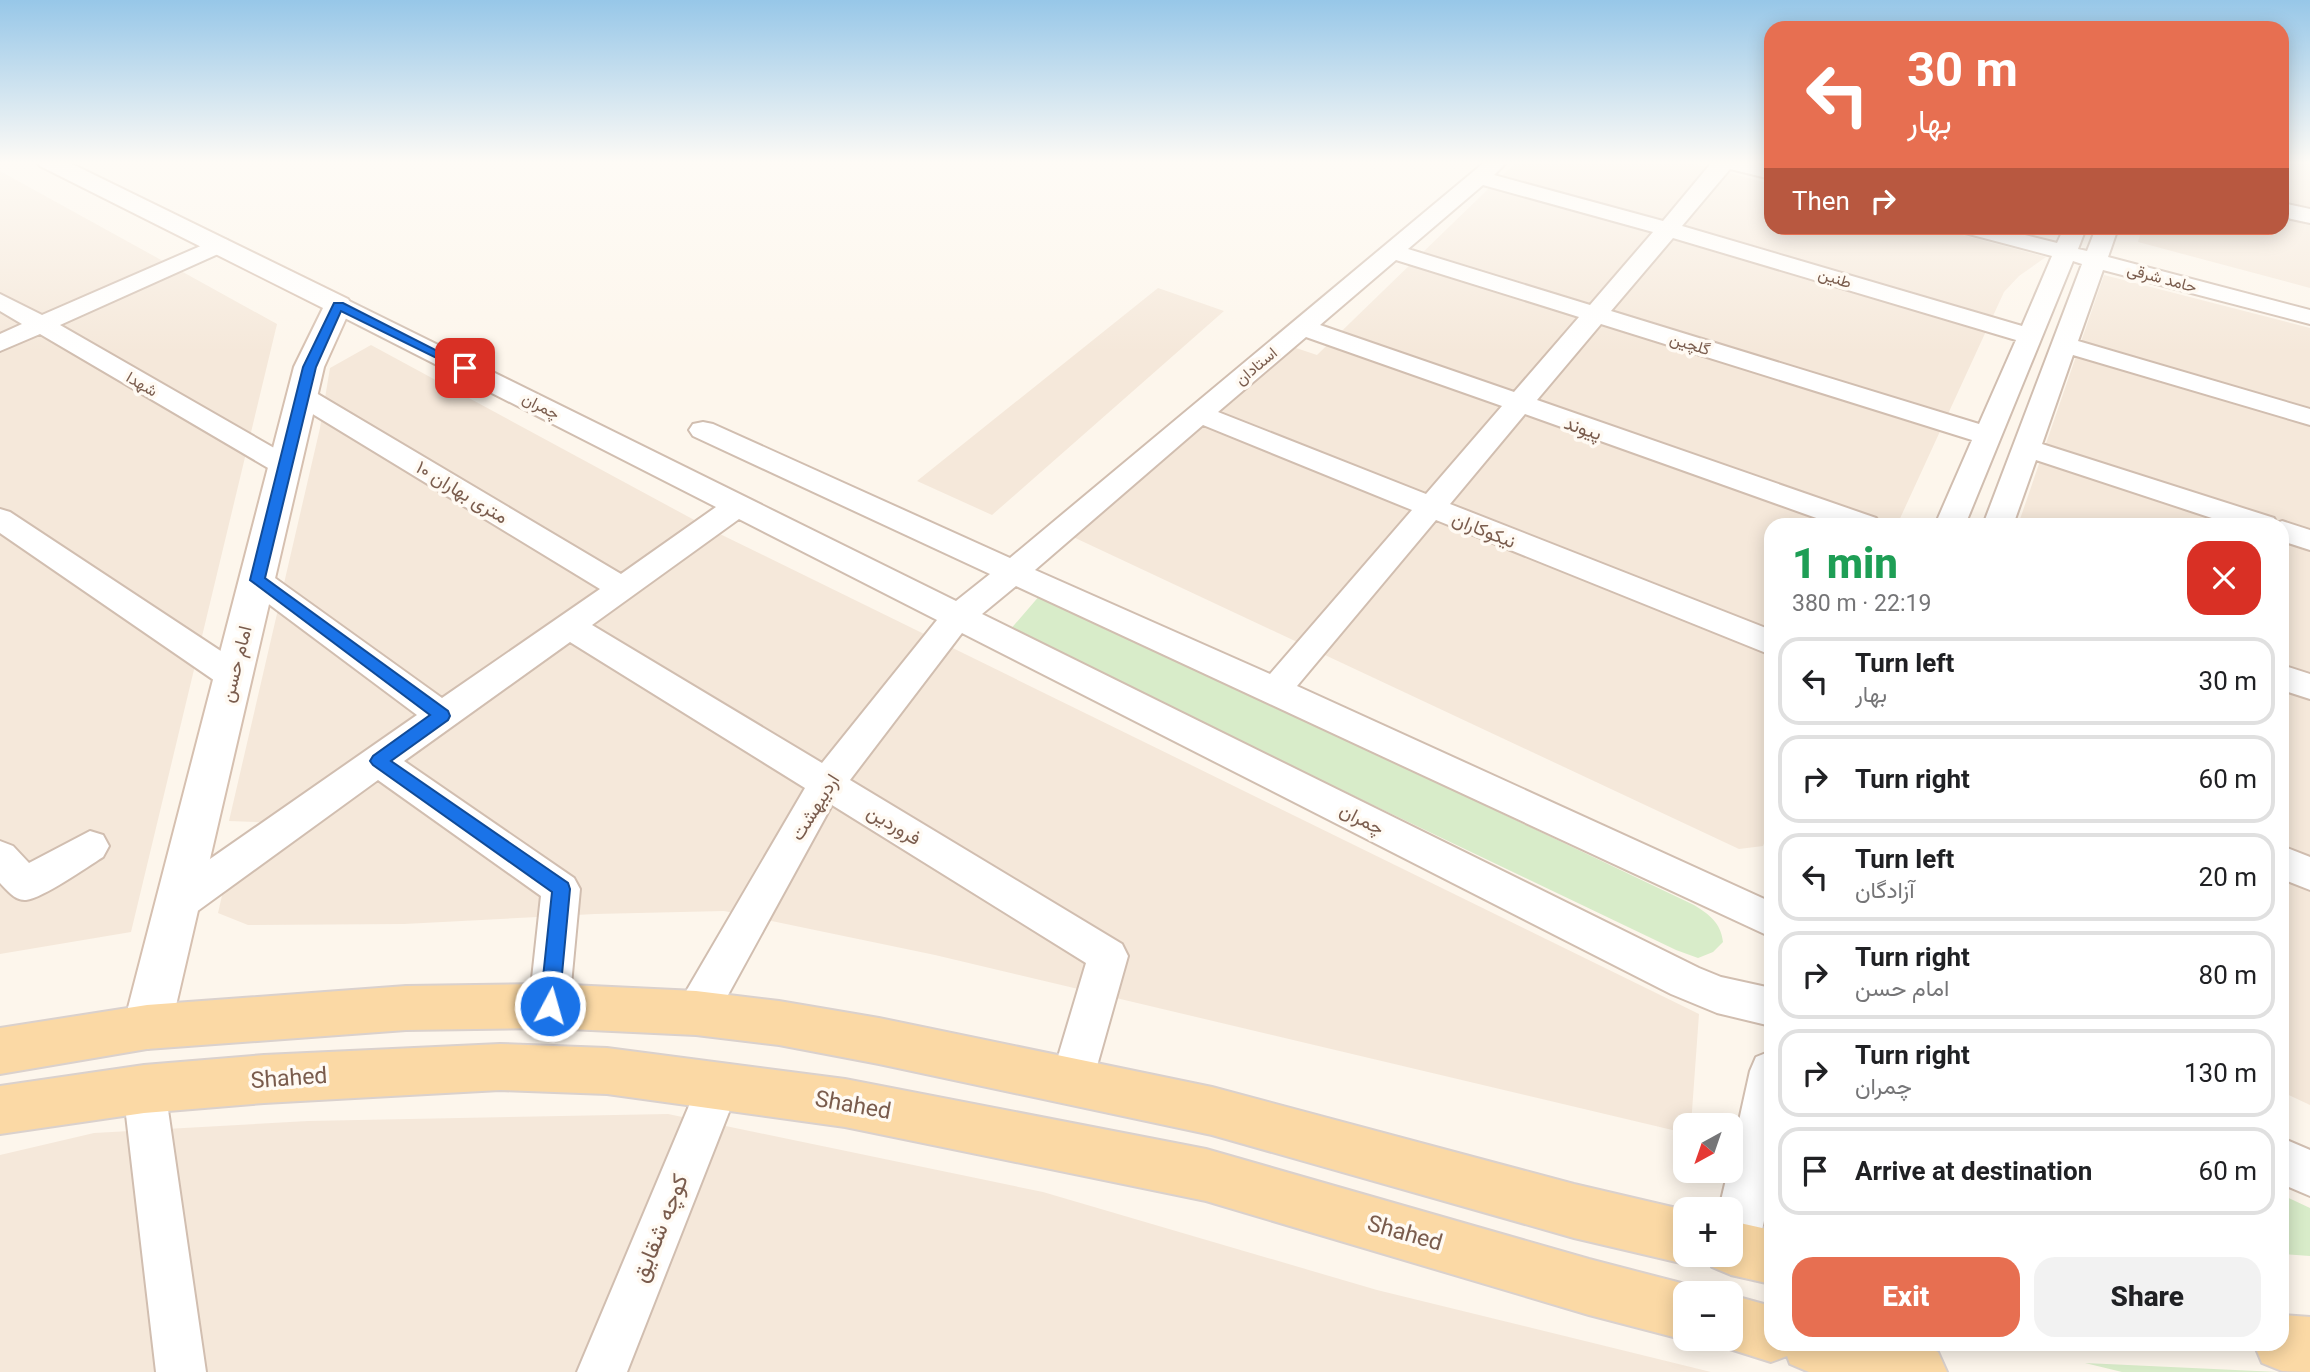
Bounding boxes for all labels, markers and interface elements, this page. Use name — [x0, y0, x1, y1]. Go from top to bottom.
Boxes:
text: 30 m — [1907, 41, 2018, 98]
icon: left — [1792, 49, 1883, 140]
text: بهار — [1907, 103, 1952, 141]
icon: right — [1864, 182, 1902, 220]
text: Then — [1792, 186, 1850, 216]
street label: حامد شرقی — [2125, 260, 2199, 297]
street label: طنین — [1816, 264, 1854, 293]
street label: گلچین — [1667, 329, 1712, 361]
pin — [435, 338, 495, 398]
street label: استادان — [1231, 343, 1281, 389]
icon: arrive — [446, 349, 484, 387]
street label: شهدا — [123, 368, 161, 401]
street label: چمران — [518, 389, 563, 425]
street label: پیوند — [1560, 411, 1605, 447]
street label: ۱۰ متری بهاران — [412, 456, 512, 528]
street label: نیکوکاران — [1449, 507, 1519, 553]
text: 1 min — [1792, 539, 1898, 588]
button: close — [2187, 541, 2261, 615]
text: 380 m · 22:19 — [1792, 590, 1931, 617]
street label: امام حسن — [215, 623, 258, 705]
text: Turn left — [1855, 648, 1954, 678]
icon: left — [1796, 662, 1834, 700]
text: 30 m — [2199, 666, 2257, 696]
text: بهار — [1855, 681, 1887, 708]
icon: right — [1796, 760, 1834, 798]
text: Turn right — [1855, 764, 1970, 794]
text: 60 m — [2199, 764, 2257, 794]
street label: اردیبهشت — [786, 769, 844, 845]
street label: چمران — [1335, 798, 1388, 842]
street label: فروردین — [863, 800, 925, 850]
text: Turn left — [1855, 844, 1954, 874]
icon: left — [1796, 858, 1834, 896]
text: 20 m — [2199, 862, 2257, 892]
text: آزادگان — [1855, 877, 1915, 904]
text: Turn right — [1855, 942, 1970, 972]
icon: right — [1796, 956, 1834, 994]
text: 80 m — [2199, 960, 2257, 990]
position arrow — [513, 969, 587, 1043]
text: امام حسن — [1855, 975, 1949, 1002]
text: Turn right — [1855, 1040, 1970, 1070]
icon: right — [1796, 1054, 1834, 1092]
text: 130 m — [2184, 1058, 2257, 1088]
street label: Shahed — [250, 1062, 328, 1094]
text: چمران — [1855, 1073, 1912, 1100]
street label: Shahed — [813, 1085, 893, 1125]
north arrow — [1673, 1113, 1743, 1183]
map controls — [1673, 1113, 1743, 1351]
icon: arrive — [1796, 1152, 1834, 1190]
text: Arrive at destination — [1855, 1156, 2092, 1186]
text: 60 m — [2199, 1156, 2257, 1186]
street label: کوچه شقایق — [626, 1170, 696, 1287]
button: + — [1673, 1197, 1743, 1267]
street label: Shahed — [1364, 1209, 1446, 1257]
button: Exit — [1792, 1257, 2020, 1337]
button: Share — [2034, 1257, 2261, 1337]
button: − — [1673, 1281, 1743, 1351]

